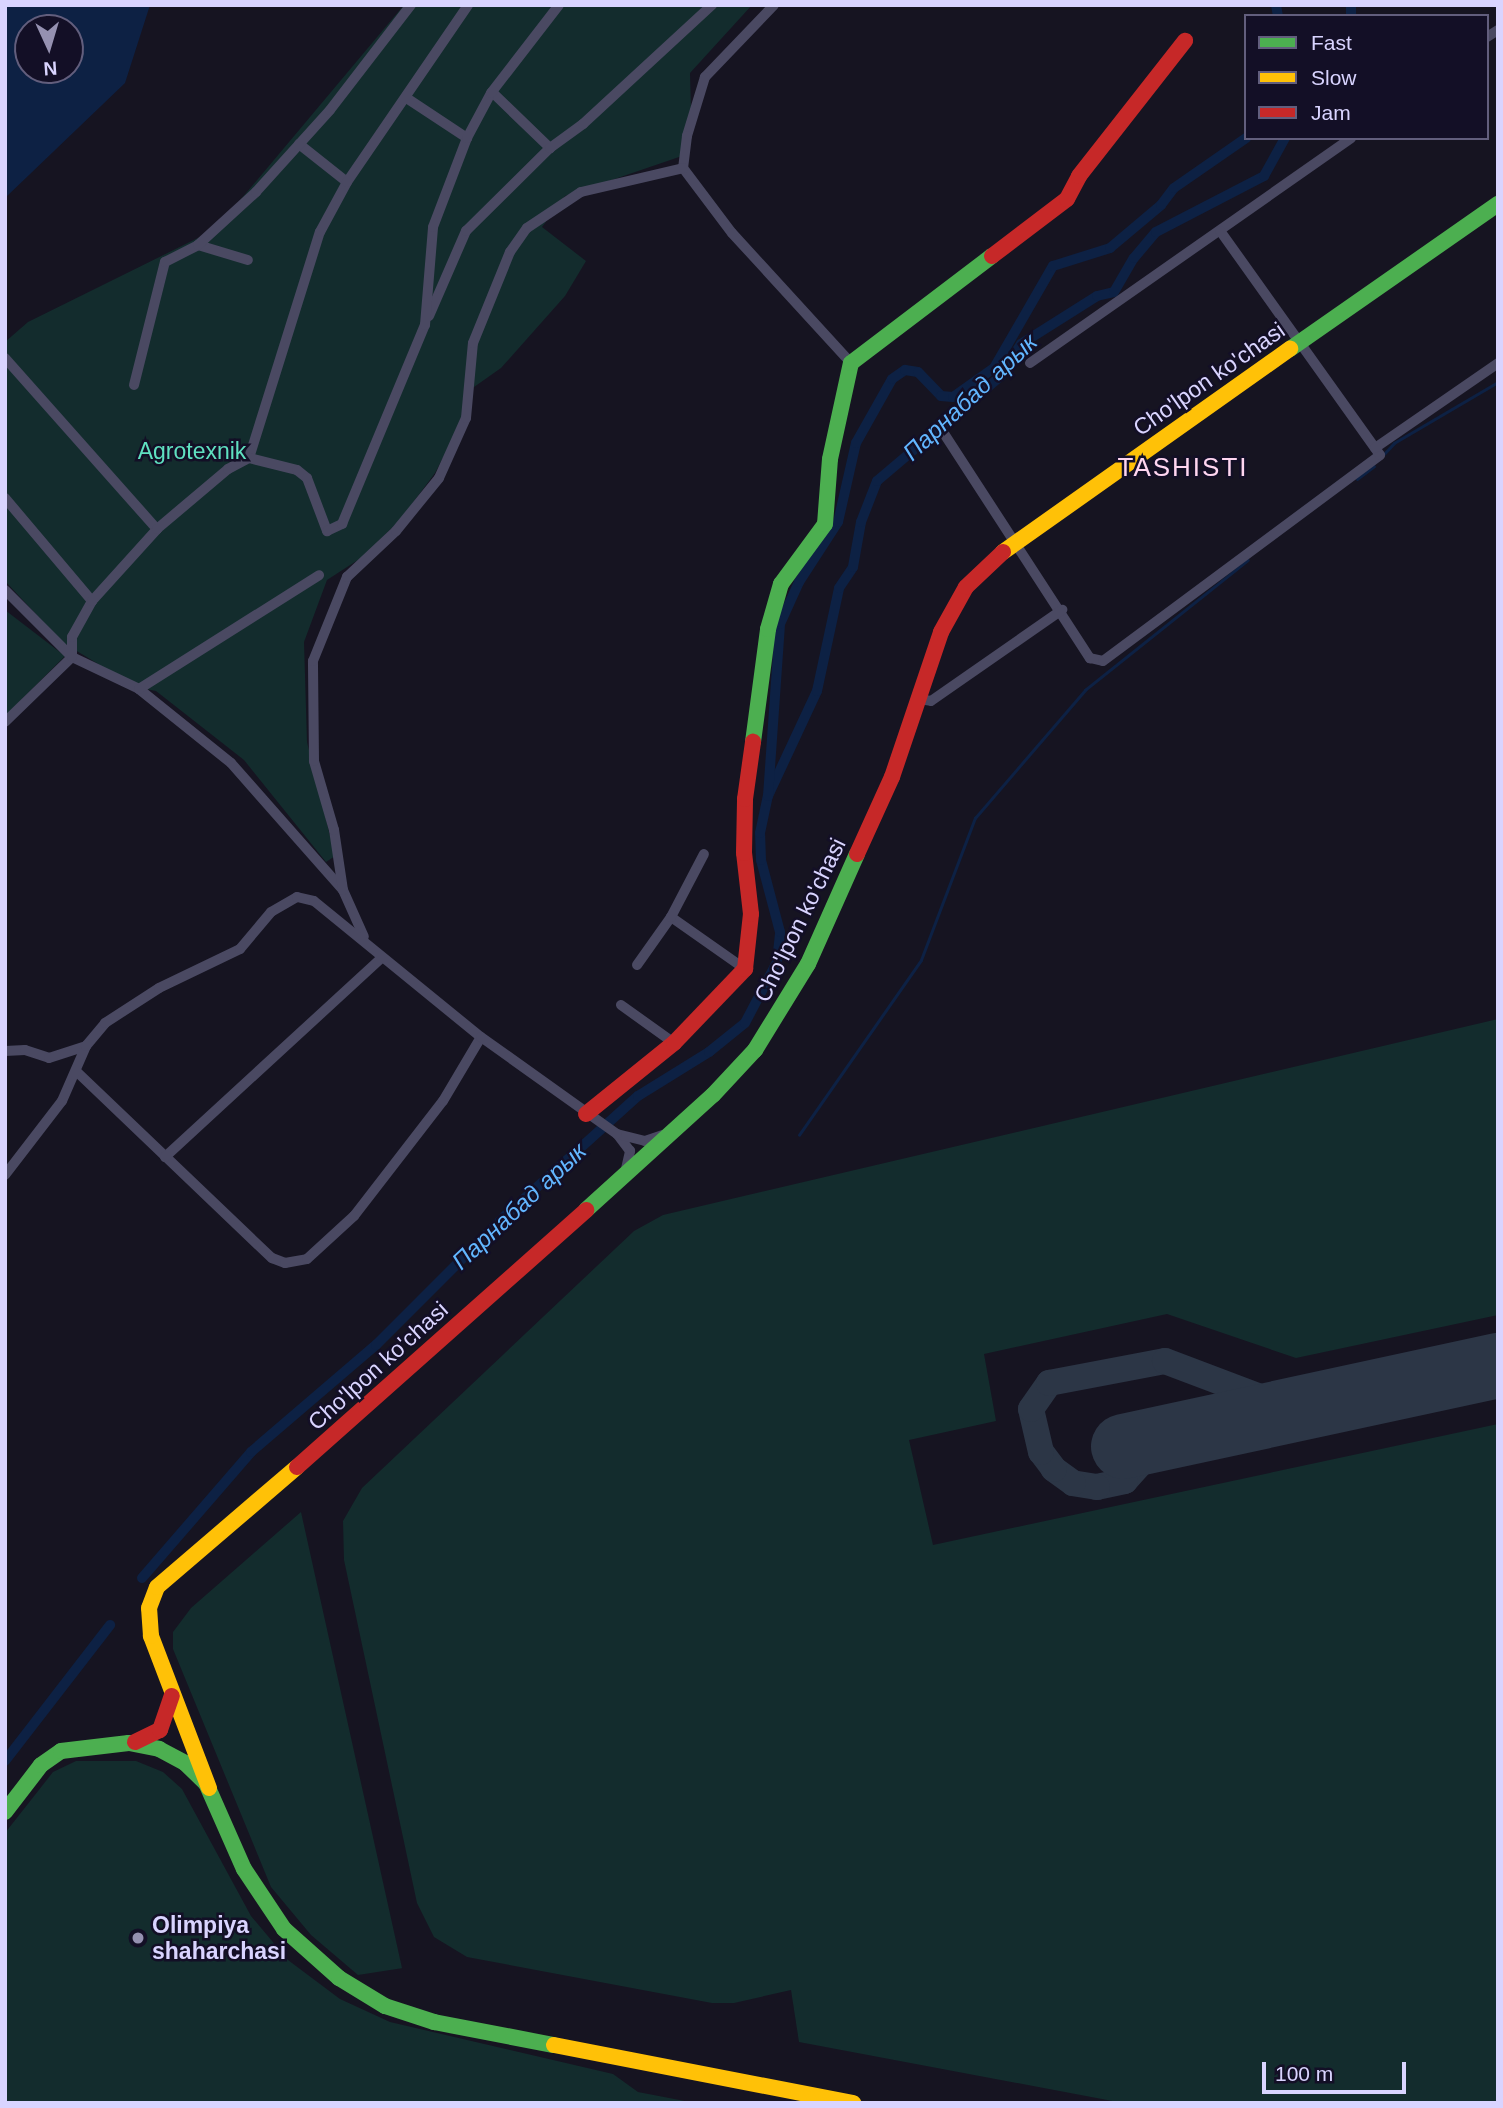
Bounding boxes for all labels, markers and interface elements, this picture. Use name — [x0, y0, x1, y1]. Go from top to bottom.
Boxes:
north arrow — [14, 14, 84, 84]
legend — [1244, 14, 1489, 140]
text: Fast — [1311, 31, 1352, 54]
text: N — [43, 57, 58, 79]
text: Slow — [1311, 66, 1357, 89]
text: Jam — [1311, 101, 1351, 124]
street label: Cho'lpon ko'chasi — [1128, 316, 1290, 442]
water label: Парнабад арык — [897, 327, 1043, 467]
park label: Agrotexnik — [138, 437, 246, 465]
district label: TASHISTI — [1118, 452, 1248, 484]
street label: Cho'lpon ko'chasi — [748, 834, 852, 1006]
water label: Парнабад арык — [446, 1136, 592, 1276]
street label: Cho'lpon ko'chasi — [302, 1296, 454, 1436]
place label: Olimpiya shaharchasi — [152, 1911, 286, 1965]
marker: Olimpiya shaharchasi — [130, 1930, 146, 1946]
scale bar — [1265, 2048, 1408, 2092]
text: 100 m — [1275, 2062, 1333, 2085]

